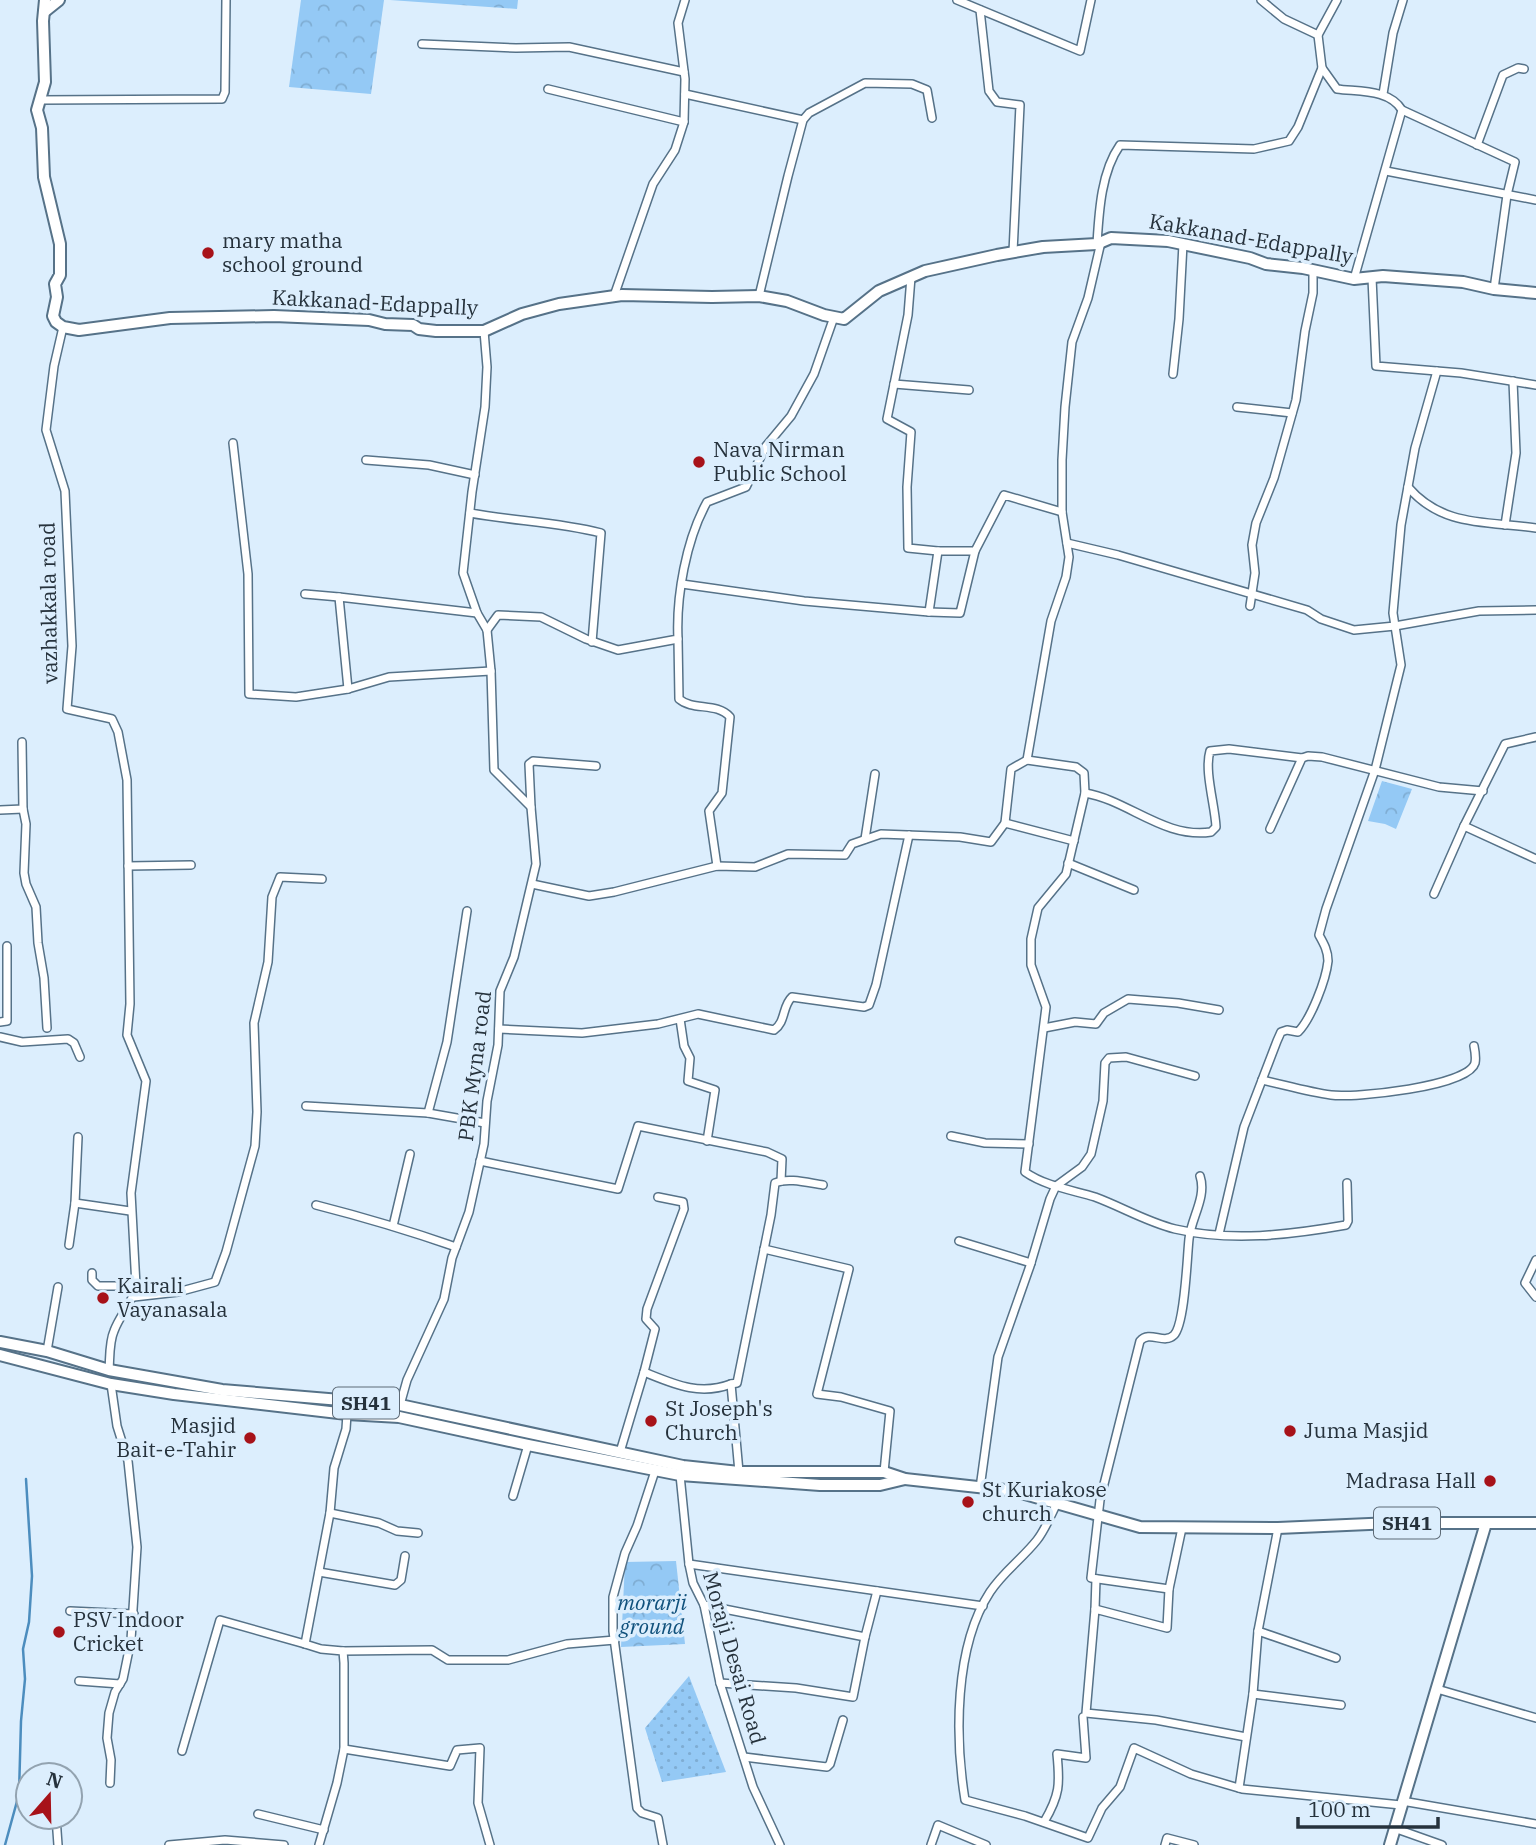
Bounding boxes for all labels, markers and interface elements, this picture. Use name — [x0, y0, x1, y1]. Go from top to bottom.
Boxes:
street label: Kakkanad-Edappally — [1147, 206, 1356, 270]
place label: mary matha school ground — [222, 226, 363, 278]
marker: mary matha school ground — [200, 245, 216, 261]
street label: Kakkanad-Edappally — [271, 283, 480, 321]
place label: Nava Nirman Public School — [713, 435, 847, 487]
marker: Nava Nirman Public School — [691, 454, 707, 470]
street label: vazhakkala road — [33, 522, 63, 684]
street label: PBK Myna road — [451, 989, 497, 1143]
place label: Kairali Vayanasala — [117, 1271, 228, 1323]
marker: Kairali Vayanasala — [95, 1290, 111, 1306]
road number: SH41 — [333, 1387, 399, 1418]
place label: St Joseph's Church — [665, 1394, 773, 1446]
place label: Masjid Bait-e-Tahir — [116, 1411, 237, 1463]
marker: St Joseph's Church — [643, 1413, 659, 1429]
place label: Juma Masjid — [1304, 1416, 1429, 1444]
marker: Juma Masjid — [1282, 1423, 1298, 1439]
marker: Masjid Bait-e-Tahir — [242, 1430, 258, 1446]
place label: Madrasa Hall — [1346, 1466, 1476, 1494]
marker: Madrasa Hall — [1482, 1473, 1498, 1489]
place label: St Kuriakose church — [982, 1475, 1107, 1527]
marker: St Kuriakose church — [960, 1494, 976, 1510]
road number: SH41 — [1374, 1508, 1440, 1539]
street label: Moraji Desai Road — [697, 1568, 773, 1747]
park label: morarji ground — [617, 1588, 687, 1640]
place label: PSV Indoor Cricket — [73, 1605, 185, 1657]
marker: PSV Indoor Cricket — [51, 1624, 67, 1640]
north arrow — [14, 1761, 84, 1831]
text: N — [44, 1766, 66, 1794]
scale bar — [1298, 1786, 1438, 1830]
text: 100 m — [1308, 1795, 1371, 1823]

